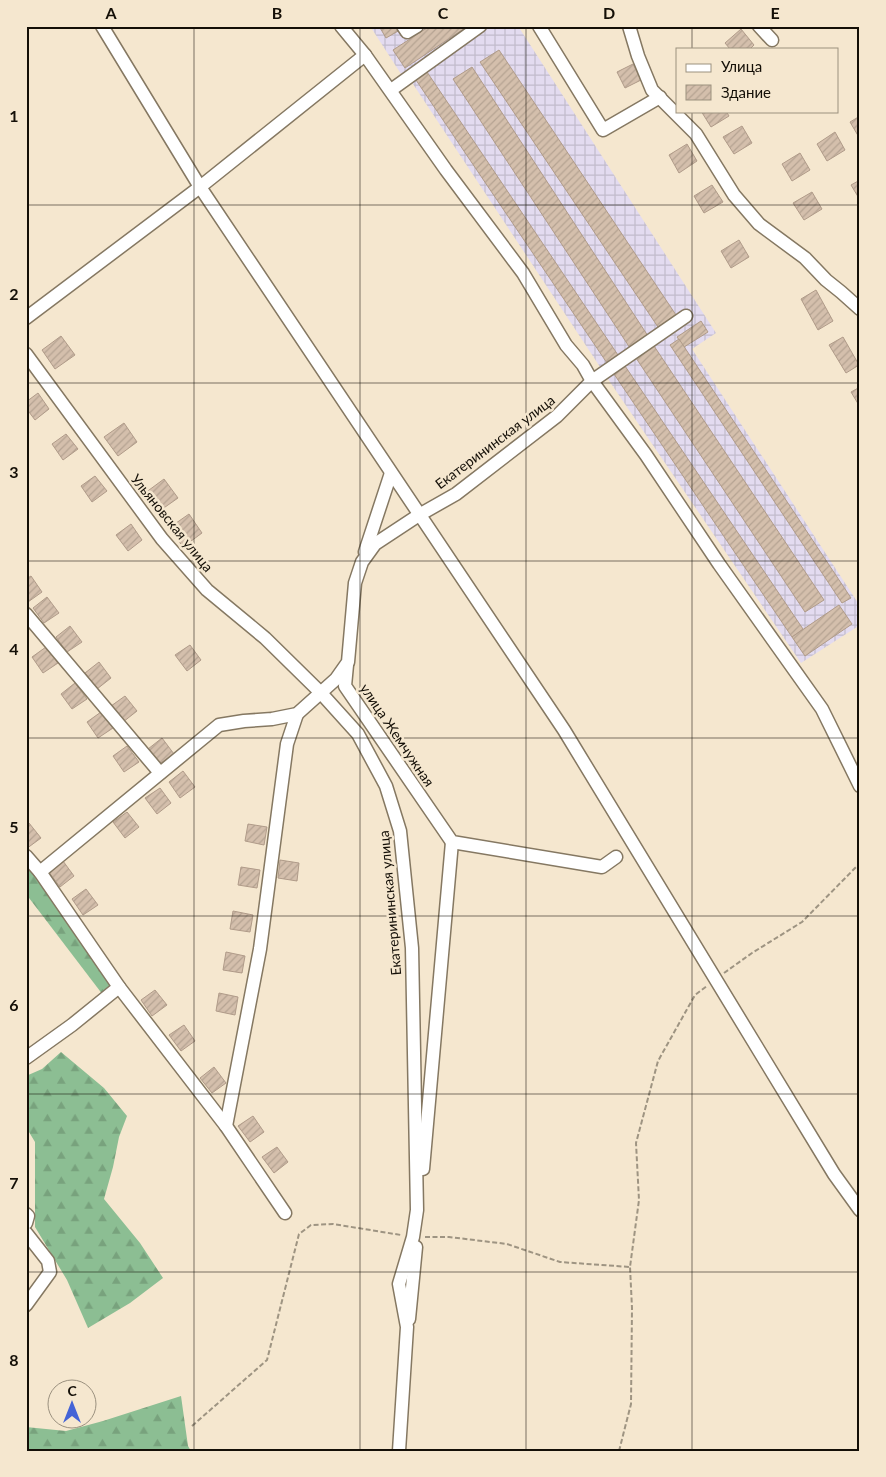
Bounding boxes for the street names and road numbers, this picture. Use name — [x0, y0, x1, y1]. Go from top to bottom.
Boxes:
street label: Екатерининская улица — [432, 391, 558, 492]
street label: Ульяновская улица — [128, 470, 217, 575]
street label: улица Жемчужная — [357, 680, 438, 789]
street label: Екатерининская улица — [375, 830, 404, 976]

